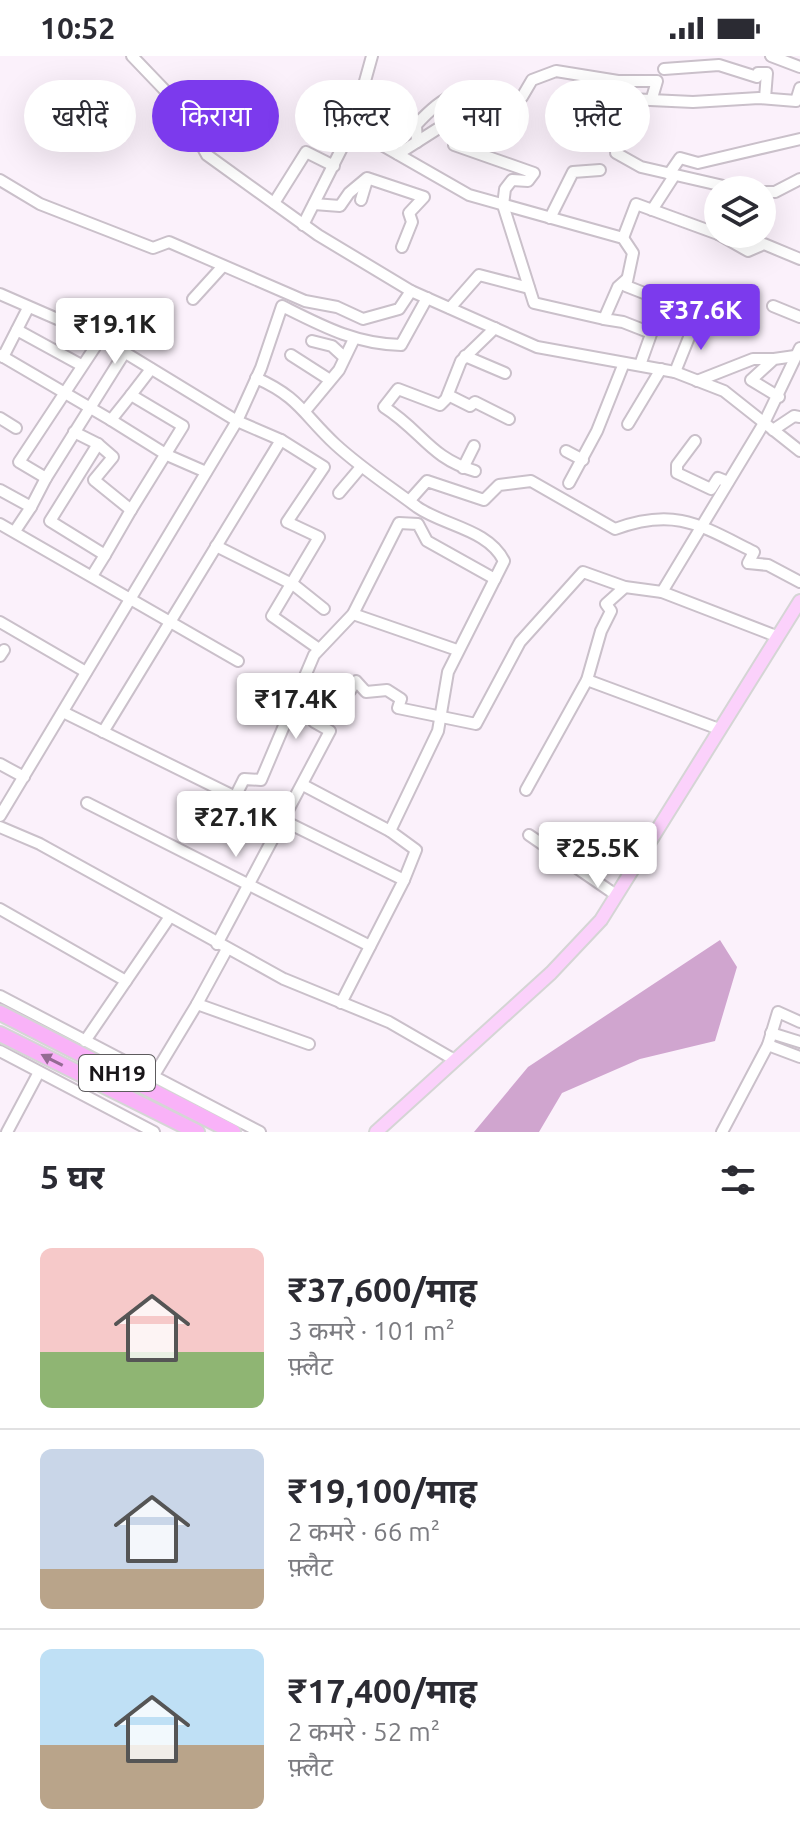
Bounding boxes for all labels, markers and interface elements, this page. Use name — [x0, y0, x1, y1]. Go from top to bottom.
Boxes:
text: 10:52 — [40, 11, 115, 45]
chip: खरीदें — [24, 80, 136, 152]
chip: किराया — [152, 80, 279, 152]
chip: फ़िल्टर — [295, 80, 418, 152]
chip: नया — [434, 80, 529, 152]
chip: फ़्लैट — [545, 80, 650, 152]
map controls — [704, 176, 776, 248]
button: layers — [704, 176, 776, 248]
pin: ₹37.6K — [636, 284, 766, 352]
text: ₹37.6K — [660, 295, 742, 324]
pin: ₹19.1K — [50, 298, 180, 366]
text: ₹19.1K — [74, 309, 156, 338]
pin: ₹17.4K — [231, 673, 361, 741]
text: ₹17.4K — [255, 684, 337, 713]
pin: ₹27.1K — [171, 791, 301, 859]
text: ₹27.1K — [195, 802, 277, 831]
pin: ₹25.5K — [533, 822, 663, 890]
text: ₹25.5K — [557, 833, 639, 862]
one-way arrow — [40, 1053, 63, 1066]
road number: NH19 — [79, 1055, 155, 1091]
text: 5 घर — [40, 1157, 104, 1195]
icon: filters — [716, 1158, 760, 1202]
text: ₹37,600/माह — [288, 1270, 477, 1308]
icon: home — [104, 1280, 200, 1376]
text: 3 कमरे · 101 m² — [288, 1316, 455, 1345]
text: फ़्लैट — [288, 1351, 333, 1380]
text: ₹19,100/माह — [288, 1471, 477, 1509]
icon: home — [104, 1481, 200, 1577]
text: 2 कमरे · 66 m² — [288, 1517, 440, 1546]
text: फ़्लैट — [288, 1552, 333, 1581]
text: ₹17,400/माह — [288, 1671, 477, 1709]
icon: home — [104, 1681, 200, 1777]
text: 2 कमरे · 52 m² — [288, 1717, 440, 1746]
text: फ़्लैट — [288, 1752, 333, 1781]

